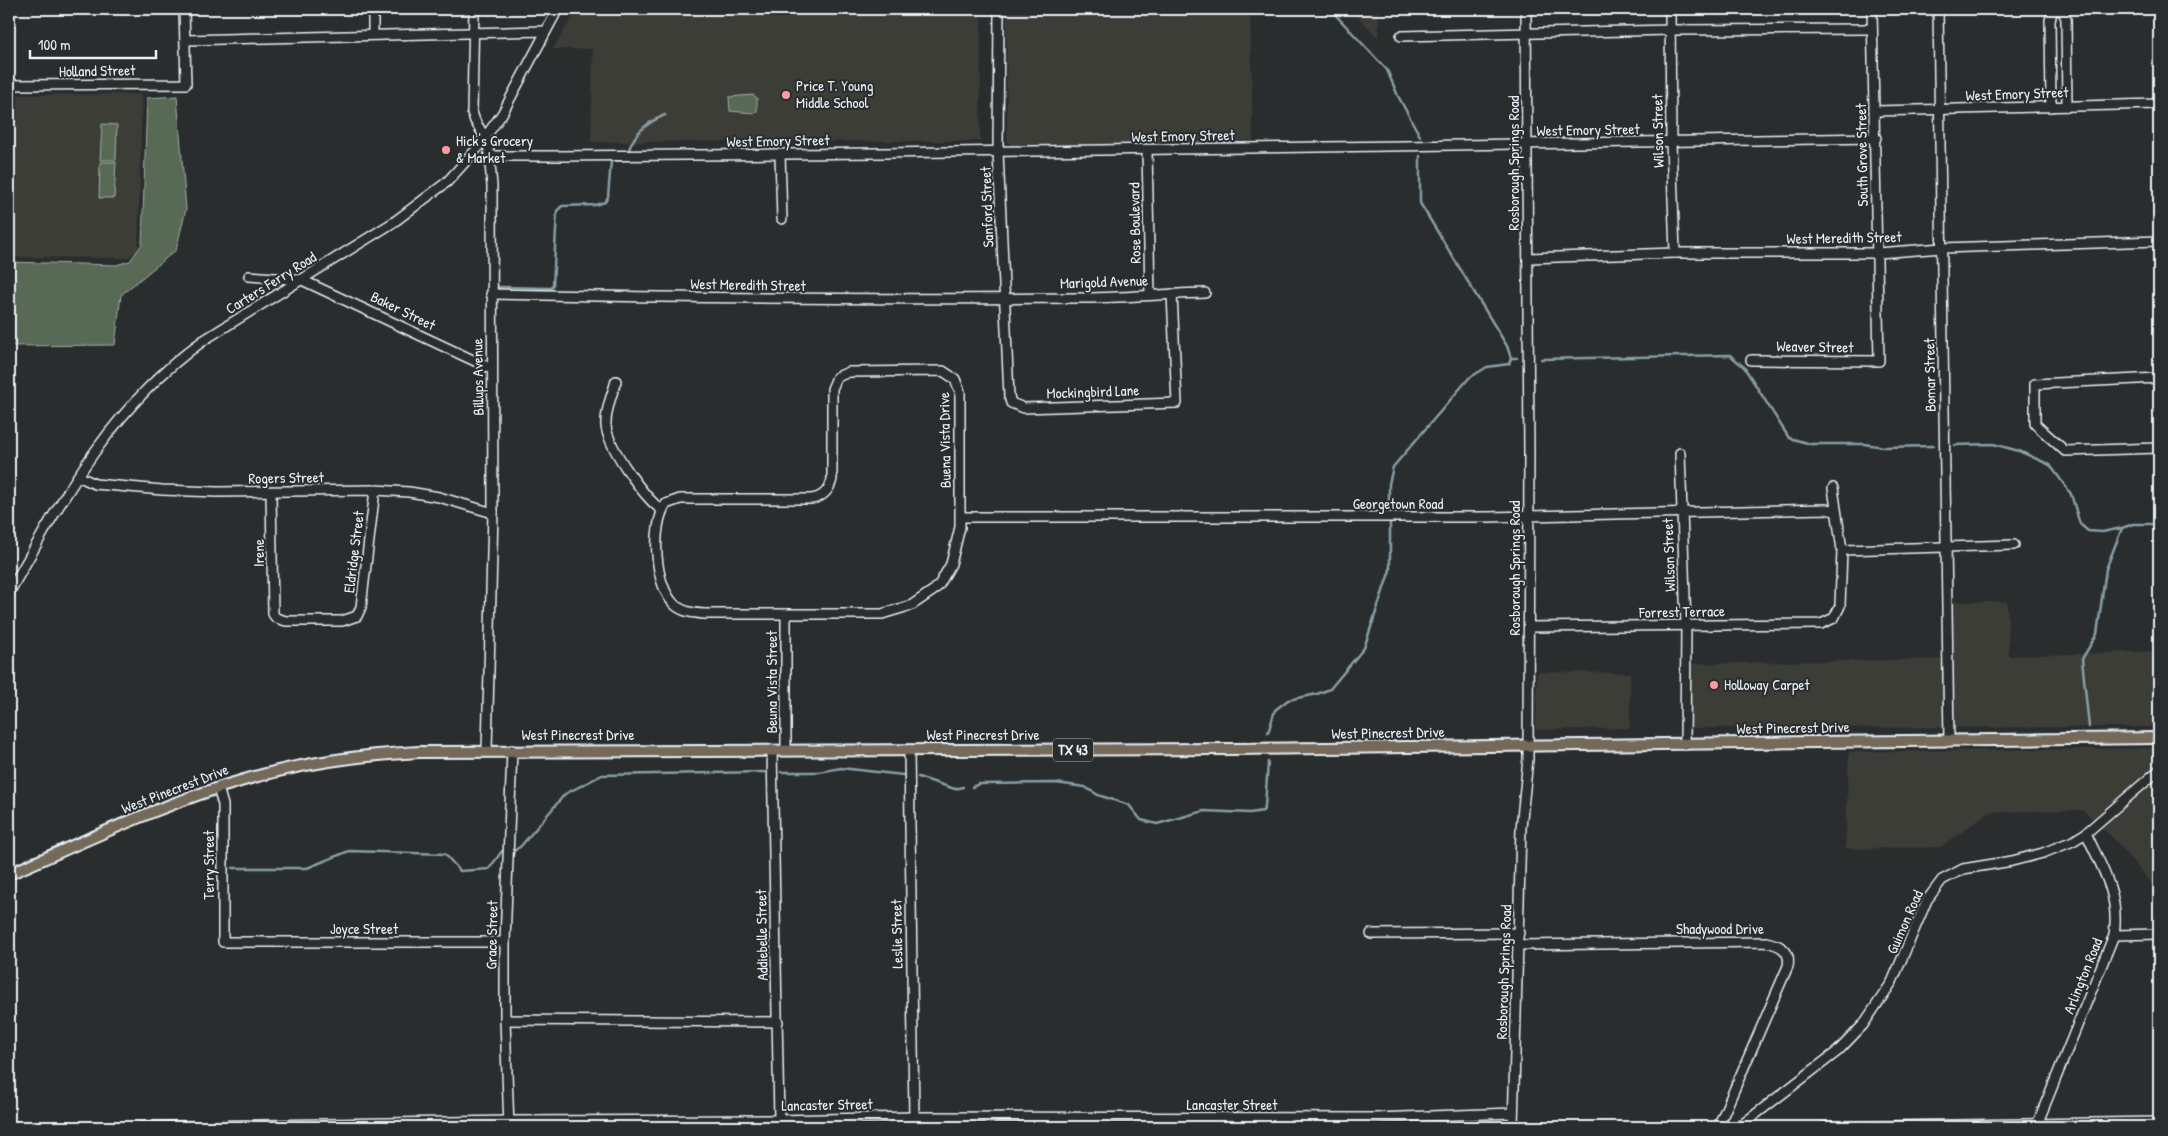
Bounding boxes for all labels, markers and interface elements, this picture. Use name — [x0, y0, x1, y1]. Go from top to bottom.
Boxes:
scale bar — [30, 28, 156, 60]
text: 100 m — [38, 34, 71, 55]
street label: Holland Street — [59, 59, 136, 82]
place label: Price T. Young Middle School — [796, 75, 874, 113]
street label: West Emory Street — [1965, 81, 2070, 106]
marker: Price T. Young Middle School — [780, 89, 792, 101]
street label: Wilson Street — [1646, 93, 1669, 168]
street label: Rosborough Springs Road — [1503, 95, 1524, 230]
street label: South Grove Street — [1850, 102, 1873, 207]
street label: West Emory Street — [1536, 118, 1640, 141]
street label: West Emory Street — [1131, 124, 1235, 147]
street label: West Emory Street — [726, 129, 830, 152]
place label: Hick's Grocery & Market — [456, 130, 533, 168]
marker: Hick's Grocery & Market — [440, 144, 452, 156]
street label: Sanford Street — [975, 165, 998, 248]
street label: Rose Boulevard — [1123, 182, 1146, 264]
street label: West Meredith Street — [1786, 226, 1903, 249]
street label: Carters Ferry Road — [221, 246, 320, 319]
street label: Marigold Avenue — [1060, 269, 1148, 294]
street label: West Meredith Street — [690, 273, 807, 296]
street label: Baker Street — [367, 286, 440, 336]
street label: Weaver Street — [1776, 335, 1855, 358]
street label: Bomar Street — [1918, 337, 1941, 412]
street label: Billups Avenue — [466, 338, 489, 416]
street label: Mockingbird Lane — [1046, 379, 1140, 404]
street label: Buena Vista Drive — [933, 392, 956, 488]
street label: Rogers Street — [248, 466, 325, 489]
street label: Georgetown Road — [1353, 493, 1443, 514]
street label: Rosborough Springs Road — [1504, 500, 1525, 635]
street label: Eldridge Street — [338, 509, 369, 594]
street label: Wilson Street — [1657, 517, 1680, 592]
street label: Irene — [248, 539, 269, 567]
street label: Forrest Terrace — [1638, 600, 1725, 623]
street label: Beuna Vista Street — [761, 630, 782, 733]
place label: Holloway Carpet — [1724, 674, 1810, 695]
marker: Holloway Carpet — [1708, 679, 1720, 691]
street label: West Pinecrest Drive — [1736, 716, 1850, 739]
street label: West Pinecrest Drive — [1331, 721, 1445, 744]
street label: West Pinecrest Drive — [521, 724, 635, 745]
street label: West Pinecrest Drive — [926, 724, 1040, 745]
road number: TX 43 — [1053, 738, 1093, 762]
street label: West Pinecrest Drive — [118, 758, 231, 819]
street label: Terry Street — [198, 830, 219, 900]
street label: Guimon Road — [1881, 887, 1928, 957]
street label: Addiebelle Street — [750, 888, 773, 981]
street label: Leslie Street — [885, 898, 908, 969]
street label: Grace Street — [480, 899, 503, 970]
street label: Rosborough Springs Road — [1491, 904, 1516, 1040]
street label: Joyce Street — [330, 918, 399, 939]
street label: Shadywood Drive — [1676, 918, 1764, 939]
street label: Arlington Road — [2058, 935, 2107, 1017]
street label: Lancaster Street — [781, 1093, 873, 1116]
street label: Lancaster Street — [1187, 1094, 1278, 1115]

